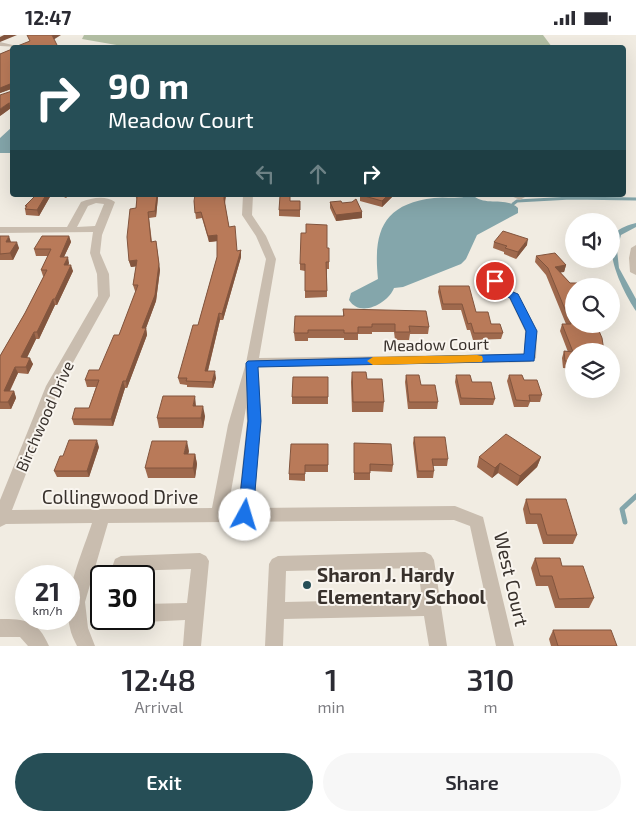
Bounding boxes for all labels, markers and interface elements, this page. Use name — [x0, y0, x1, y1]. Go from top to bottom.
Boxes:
text: 12:47 — [25, 6, 71, 29]
text: 90 m — [108, 64, 189, 106]
icon: right — [25, 65, 90, 130]
text: Meadow Court — [108, 106, 254, 132]
icon: left — [251, 160, 279, 188]
icon: ahead — [304, 160, 332, 188]
icon: right — [357, 160, 385, 188]
map controls — [565, 213, 620, 398]
button: sound — [565, 213, 620, 268]
pin — [474, 260, 516, 302]
icon: arrive — [481, 267, 509, 295]
button: search — [565, 278, 620, 333]
street label: Meadow Court — [383, 334, 489, 354]
button: layers — [565, 343, 620, 398]
street label: Birchwood Drive — [11, 358, 77, 474]
street label: Collingwood Drive — [42, 485, 198, 508]
position arrow — [218, 488, 270, 540]
street label: West Court — [490, 529, 534, 629]
place label: Sharon J. Hardy Elementary School — [317, 563, 487, 609]
speed limit sign: 30 — [90, 565, 155, 630]
text: 21 — [35, 576, 60, 606]
marker: Sharon J. Hardy Elementary School — [301, 579, 313, 591]
text: km/h — [33, 603, 62, 617]
text: 12:48 — [122, 661, 196, 697]
text: 1 — [325, 661, 338, 697]
text: 310 — [466, 661, 514, 697]
text: Arrival — [134, 697, 183, 716]
text: min — [318, 697, 345, 716]
text: m — [483, 697, 497, 716]
button: Exit — [15, 753, 313, 811]
button: Share — [323, 753, 621, 811]

